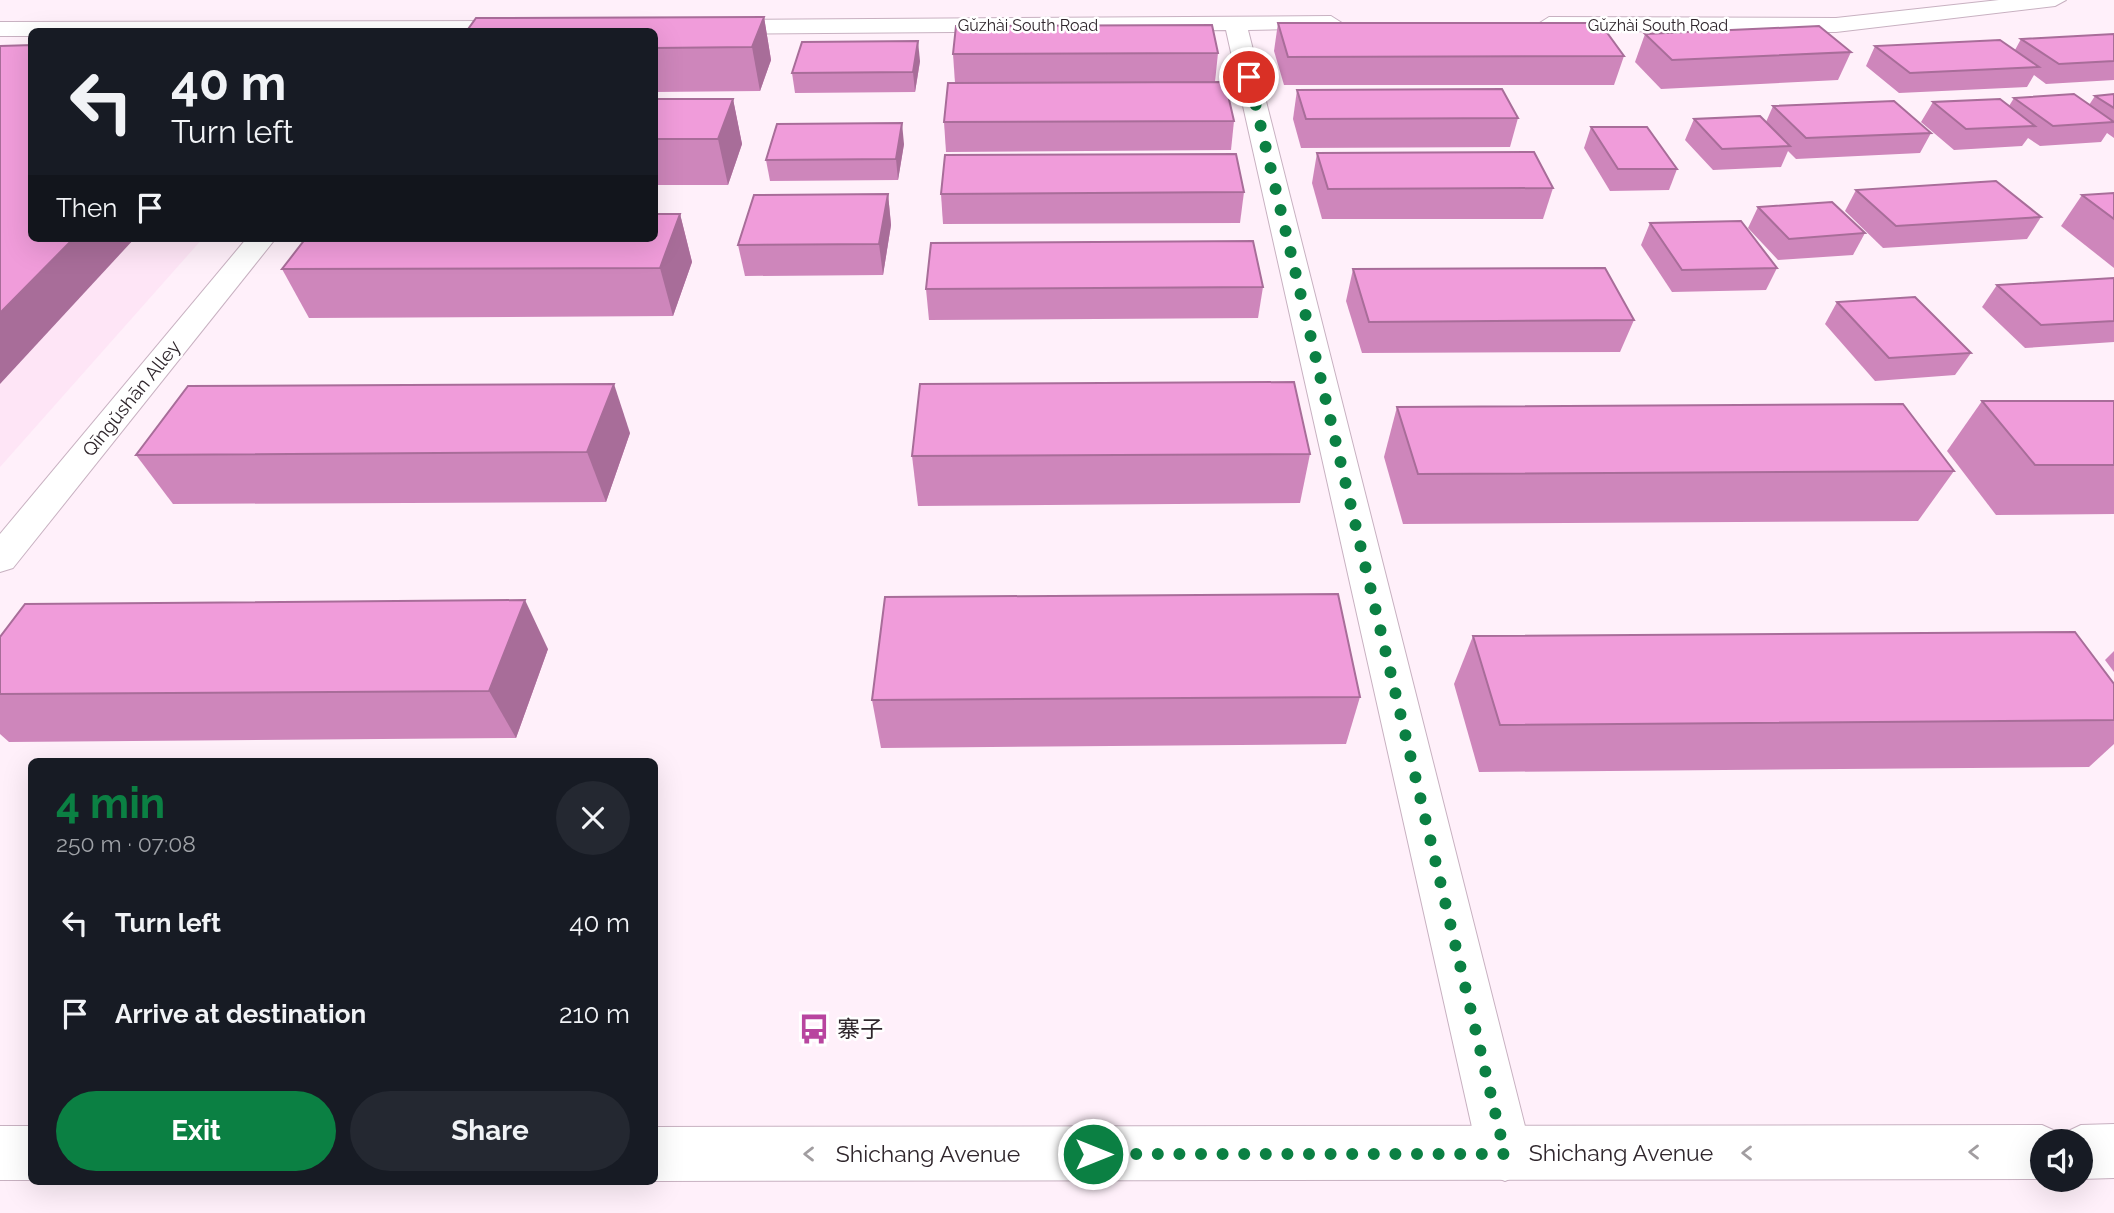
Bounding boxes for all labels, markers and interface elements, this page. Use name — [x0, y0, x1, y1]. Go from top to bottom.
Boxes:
street label: Gǔzhài South Road — [958, 16, 1098, 35]
street label: Gǔzhài South Road — [1588, 16, 1728, 35]
pin — [1219, 47, 1279, 107]
text: 40 m — [171, 54, 286, 111]
icon: left — [56, 56, 147, 147]
icon: arrive — [1230, 58, 1268, 96]
text: Turn left — [171, 113, 293, 150]
icon: arrive — [131, 189, 169, 227]
text: Then — [56, 193, 117, 223]
street label: Qīngǔshān Alley — [78, 336, 184, 460]
text: 4 min — [56, 779, 165, 828]
button: close — [556, 781, 630, 855]
text: 250 m · 07:08 — [56, 830, 196, 857]
icon: left — [56, 904, 94, 942]
text: Turn left — [115, 908, 221, 938]
text: 40 m — [569, 908, 630, 938]
icon: arrive — [56, 995, 94, 1033]
text: Arrive at destination — [115, 999, 366, 1029]
text: 210 m — [559, 999, 630, 1029]
bus stop icon: 寨子 — [797, 1012, 831, 1046]
place label: 寨子 — [837, 1015, 883, 1042]
button: Exit — [56, 1091, 336, 1171]
button: Share — [350, 1091, 630, 1171]
position arrow — [1056, 1117, 1130, 1191]
map controls — [2030, 1129, 2093, 1192]
button: sound — [2030, 1129, 2093, 1192]
street label: Shichang Avenue — [1529, 1139, 1713, 1166]
street label: Shichang Avenue — [836, 1140, 1020, 1167]
one-way arrow — [1968, 1144, 1979, 1160]
one-way arrow — [1741, 1145, 1751, 1161]
one-way arrow — [803, 1146, 813, 1162]

